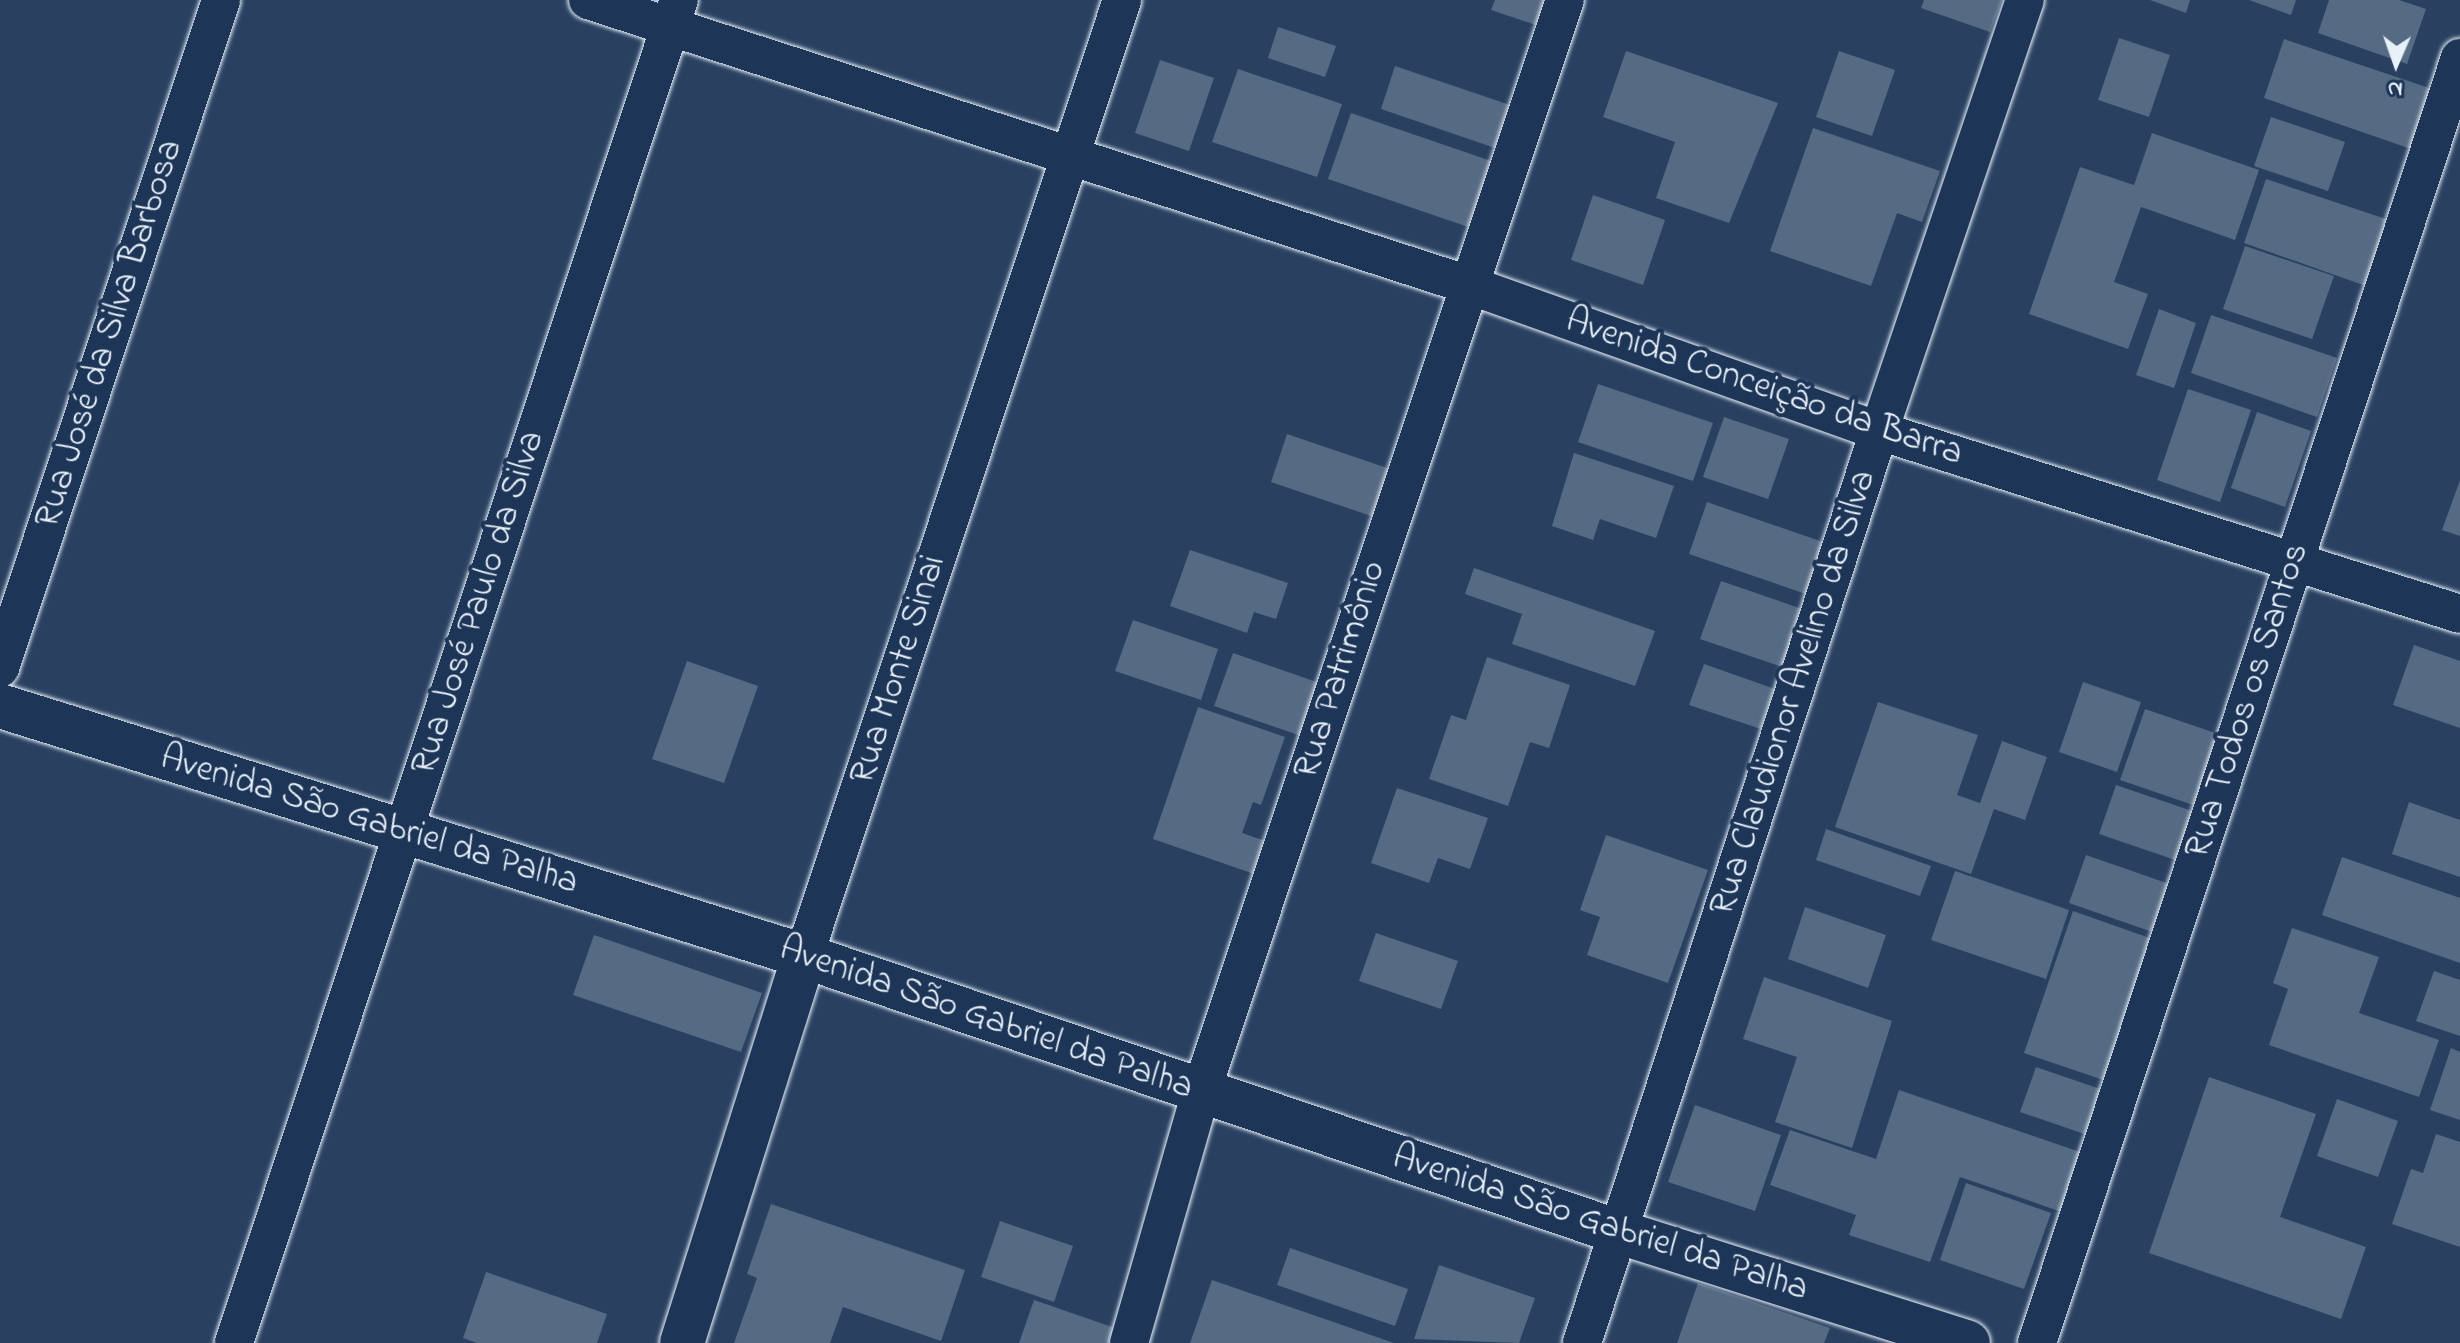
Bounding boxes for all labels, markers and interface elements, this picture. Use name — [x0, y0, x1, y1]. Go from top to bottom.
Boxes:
north arrow — [2356, 24, 2436, 104]
text: N — [2387, 72, 2403, 104]
street label: Rua José da Silva Barbosa — [27, 134, 193, 534]
street label: Avenida Conceição da Barra — [1560, 300, 1968, 476]
street label: Rua José Paulo da Silva — [403, 426, 555, 780]
street label: Rua Claudionor Avelino da Silva — [1702, 465, 1886, 921]
street label: Rua Todos os Santos — [2177, 538, 2319, 864]
street label: Rua Monte Sinai — [842, 550, 956, 790]
street label: Rua Patrimônio — [1285, 556, 1397, 784]
street label: Avenida São Gabriel da Palha — [155, 737, 583, 905]
street label: Avenida São Gabriel da Palha — [774, 928, 1198, 1110]
street label: Avenida São Gabriel da Palha — [1387, 1136, 1813, 1312]

